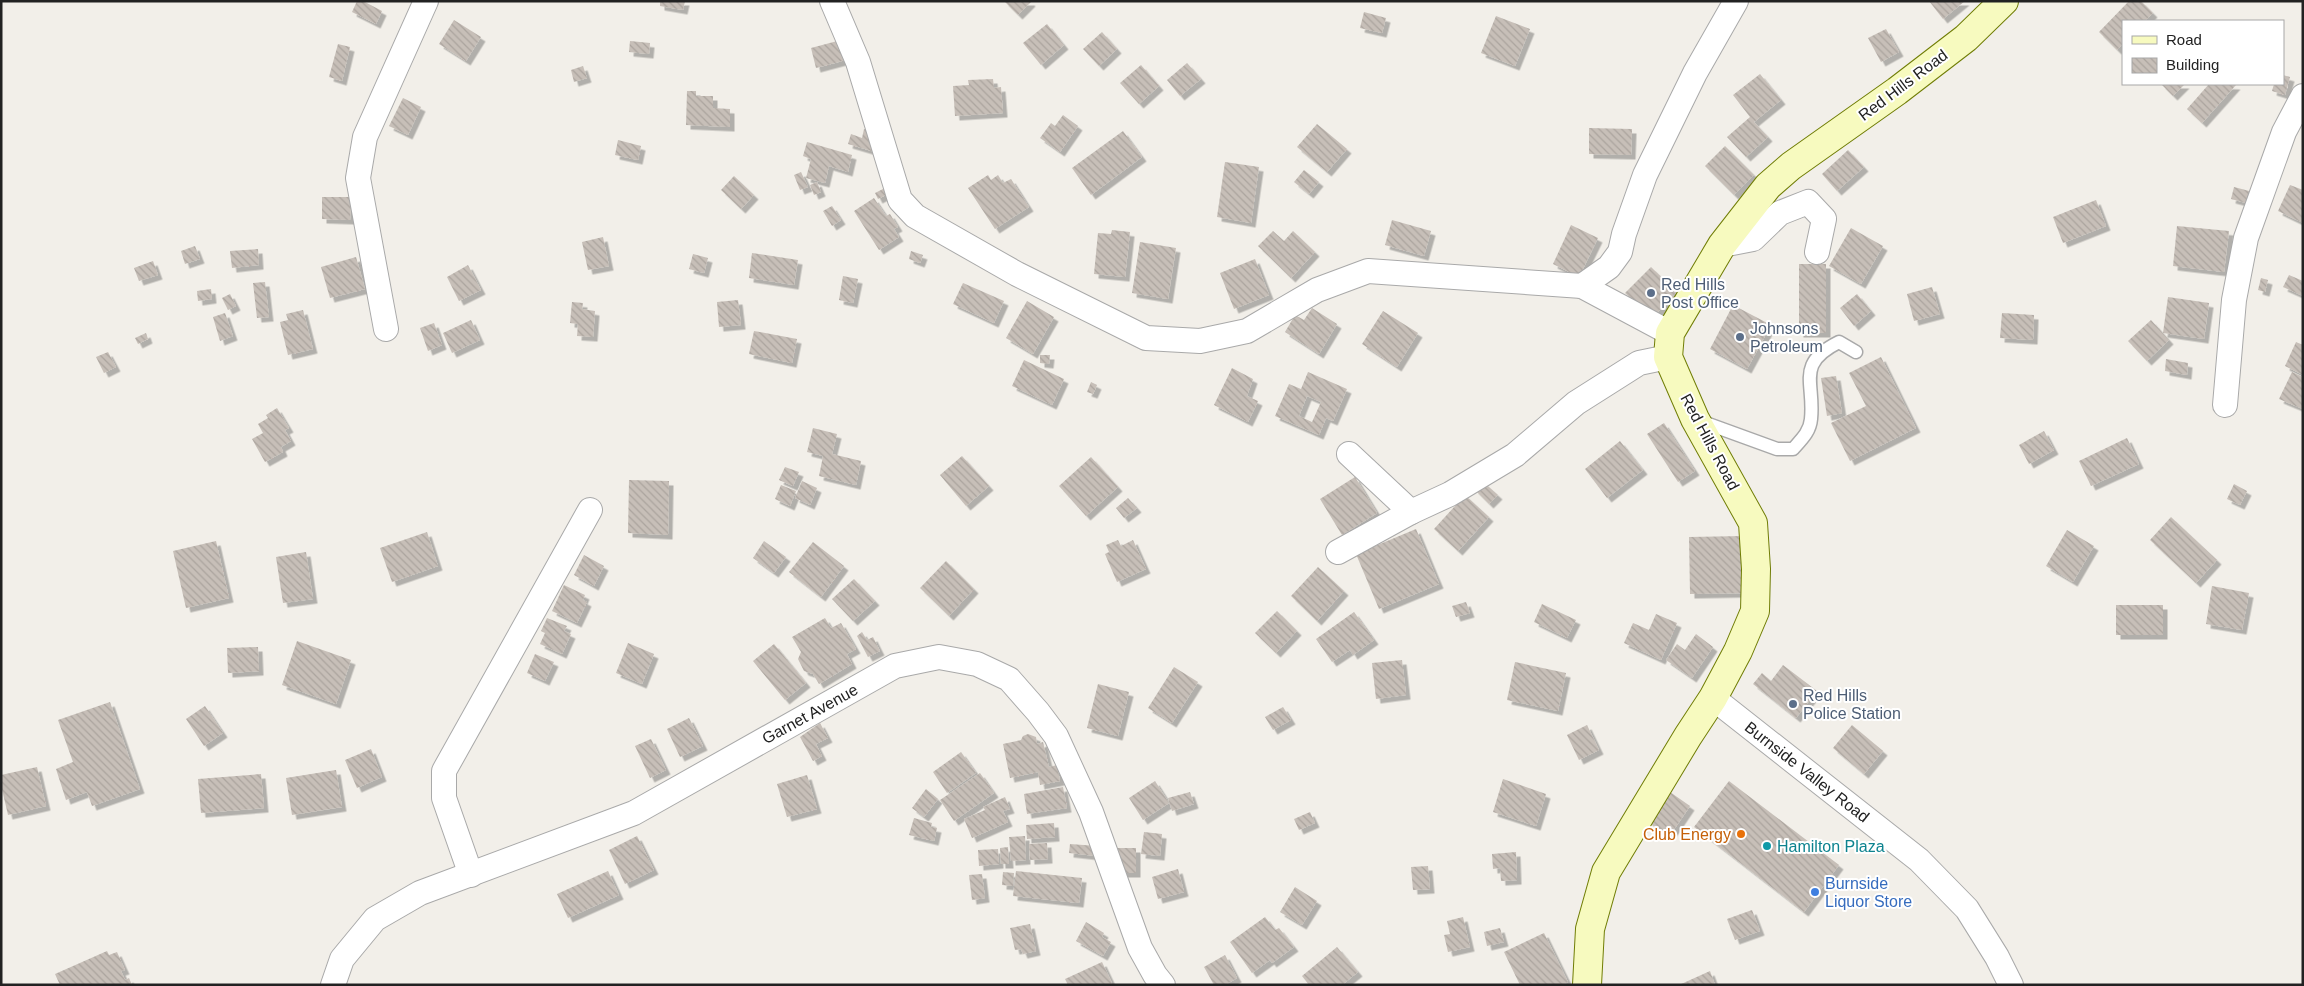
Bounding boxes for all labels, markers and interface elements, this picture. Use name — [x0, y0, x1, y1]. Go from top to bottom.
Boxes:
legend — [2122, 20, 2284, 85]
text: Road — [2166, 31, 2202, 48]
street label: Red Hills Road — [1855, 46, 1951, 124]
text: Building — [2166, 56, 2219, 73]
place label: Red Hills Post Office — [1661, 276, 1739, 311]
marker: Red Hills Post Office — [1645, 287, 1657, 299]
place label: Johnsons Petroleum — [1750, 320, 1823, 355]
marker: Johnsons Petroleum — [1734, 331, 1746, 343]
street label: Red Hills Road — [1677, 391, 1743, 493]
street label: Garnet Avenue — [759, 681, 861, 747]
place label: Red Hills Police Station — [1803, 687, 1901, 722]
marker: Red Hills Police Station — [1787, 698, 1799, 710]
street label: Burnside Valley Road — [1742, 718, 1872, 826]
place label: Club Energy — [1643, 826, 1731, 843]
marker: Club Energy — [1735, 828, 1747, 840]
place label: Hamilton Plaza — [1777, 838, 1885, 855]
marker: Hamilton Plaza — [1761, 840, 1773, 852]
place label: Burnside Liquor Store — [1825, 875, 1912, 910]
marker: Burnside Liquor Store — [1809, 886, 1821, 898]

